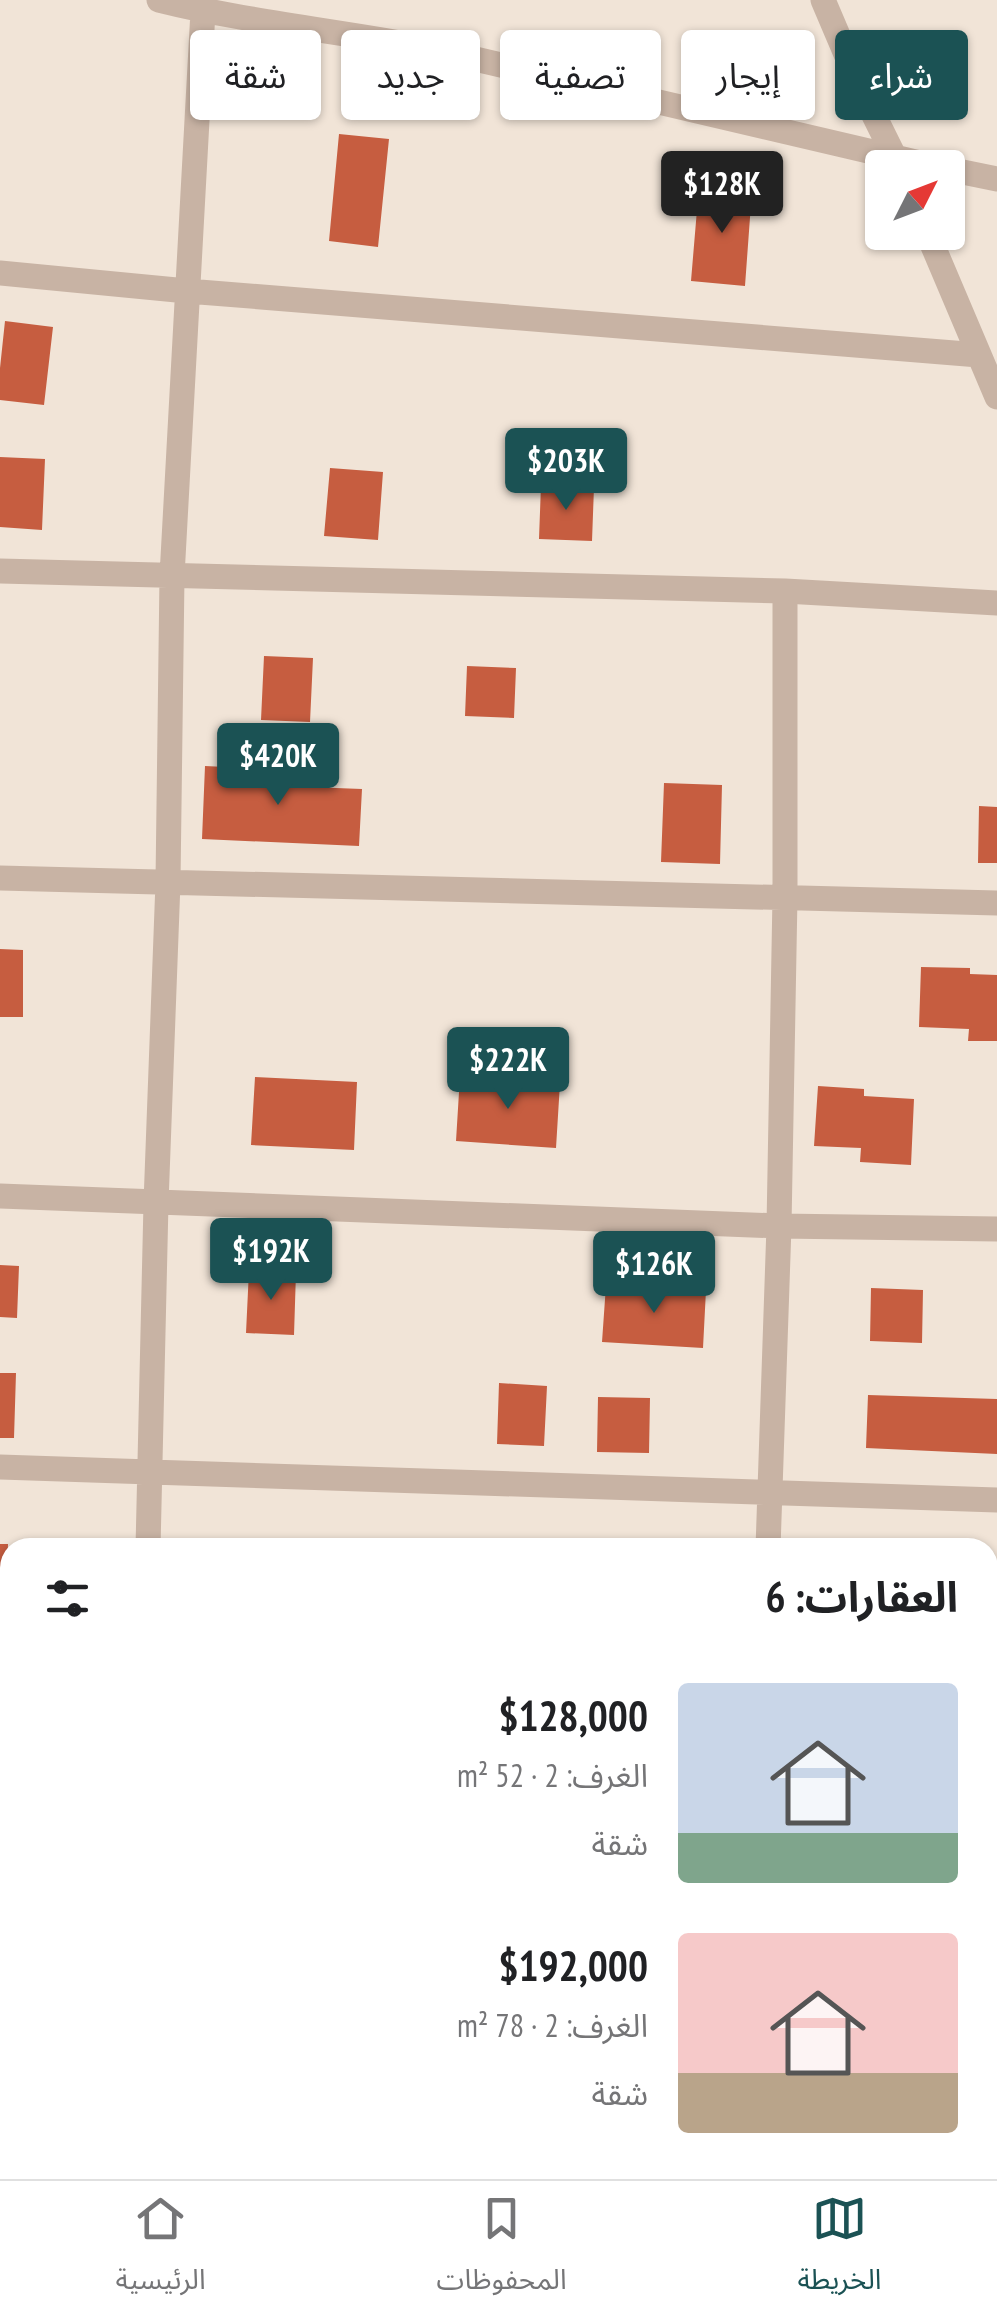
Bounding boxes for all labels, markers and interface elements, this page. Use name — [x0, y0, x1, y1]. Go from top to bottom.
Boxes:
chip: شقة — [190, 30, 321, 120]
chip: جديد — [341, 30, 480, 120]
chip: تصفية — [500, 30, 661, 120]
chip: إيجار — [681, 30, 815, 120]
chip: شراء — [835, 30, 968, 120]
north arrow — [865, 150, 965, 250]
map controls — [865, 150, 965, 250]
pin: $128K — [652, 151, 792, 236]
text: $128K — [683, 162, 761, 204]
pin: $203K — [496, 428, 636, 513]
text: $203K — [527, 439, 605, 481]
pin: $420K — [208, 723, 348, 808]
text: $420K — [239, 734, 317, 776]
pin: $222K — [438, 1027, 578, 1112]
text: $222K — [469, 1038, 547, 1080]
pin: $192K — [201, 1218, 341, 1303]
text: $192K — [232, 1229, 310, 1271]
pin: $126K — [584, 1231, 724, 1316]
text: $126K — [615, 1242, 693, 1284]
text: العقارات: 6 — [765, 1569, 958, 1624]
icon: filters — [40, 1571, 95, 1626]
text: $128,000 — [498, 1688, 648, 1743]
icon: home — [758, 1723, 878, 1843]
text: الغرف: 2 · 52 m² — [457, 1754, 648, 1796]
text: شقة — [592, 1822, 648, 1864]
text: $192,000 — [498, 1938, 648, 1993]
icon: home — [758, 1973, 878, 2093]
text: الغرف: 2 · 78 m² — [457, 2004, 648, 2046]
text: شقة — [592, 2072, 648, 2114]
tab: الرئيسية — [116, 2191, 206, 2310]
tab: المحفوظات — [437, 2191, 567, 2310]
tab: الخريطة — [798, 2191, 881, 2310]

